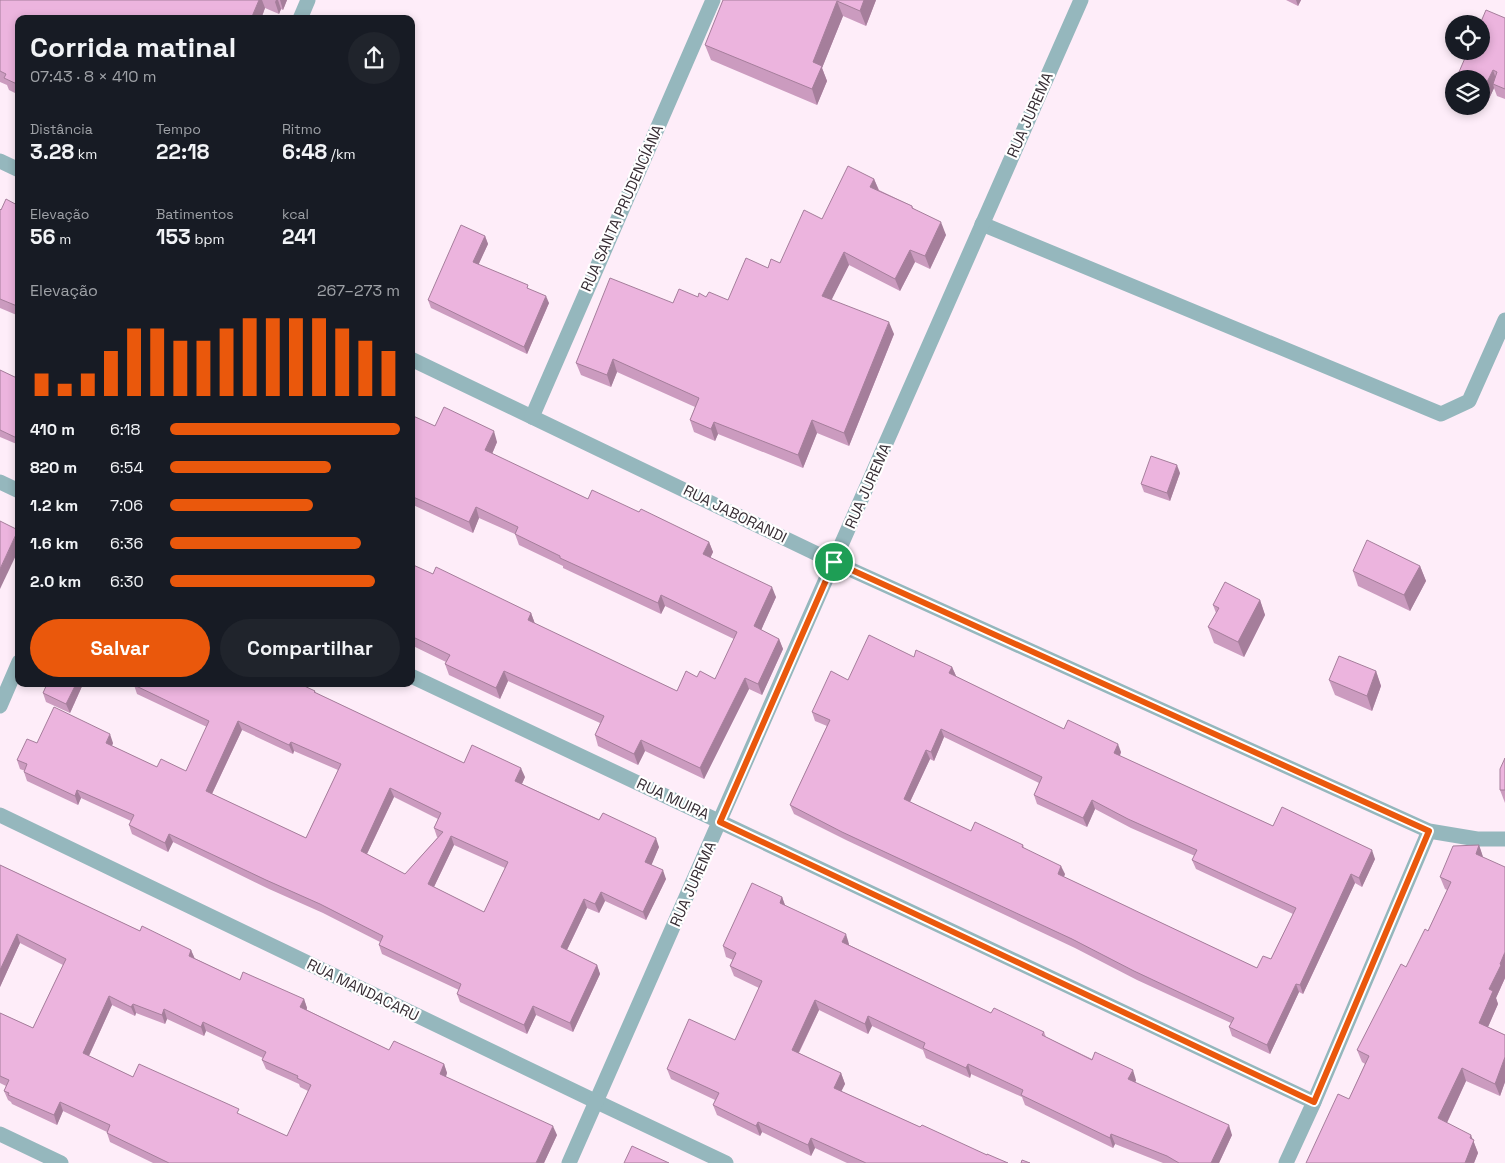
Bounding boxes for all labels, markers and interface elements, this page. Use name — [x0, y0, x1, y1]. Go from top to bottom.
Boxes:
map controls — [1445, 15, 1490, 115]
button: locate — [1445, 15, 1490, 60]
text: Corrida matinal — [30, 29, 236, 65]
button: share — [348, 32, 400, 84]
text: 07:43 · 8 × 410 m — [30, 66, 156, 87]
street label: RUA JUREMA — [1002, 69, 1057, 160]
button: layers — [1445, 70, 1490, 115]
text: Distância — [30, 120, 93, 138]
text: Tempo — [156, 120, 201, 138]
text: Ritmo — [282, 120, 321, 138]
street label: RUA SANTA PRUDENCÍANA — [576, 121, 667, 294]
text: 3.28 — [30, 138, 74, 165]
text: 22:18 — [156, 138, 209, 165]
text: 6:48 — [282, 138, 327, 165]
text: km — [74, 145, 97, 163]
text: /km — [327, 145, 356, 163]
text: Elevação — [30, 205, 89, 223]
text: Batimentos — [156, 205, 234, 223]
text: kcal — [282, 205, 309, 223]
text: 56 — [30, 223, 56, 250]
text: 153 — [156, 223, 191, 250]
text: 241 — [282, 223, 316, 250]
text: m — [56, 230, 71, 248]
text: bpm — [191, 230, 225, 248]
text: Elevação — [30, 280, 98, 301]
text: 267–273 m — [317, 280, 400, 301]
text: 410 m — [30, 419, 75, 440]
text: 6:18 — [110, 419, 141, 440]
street label: RUA JUREMA — [840, 440, 895, 531]
text: 820 m — [30, 457, 77, 478]
text: 6:54 — [110, 457, 143, 478]
street label: RUA JABORANDI — [680, 480, 790, 547]
text: 1.2 km — [30, 495, 78, 516]
text: 7:06 — [110, 495, 143, 516]
text: 1.6 km — [30, 533, 78, 554]
text: 6:36 — [110, 533, 143, 554]
pin — [813, 541, 855, 583]
icon: arrive — [820, 548, 848, 576]
text: 2.0 km — [30, 571, 81, 592]
text: 6:30 — [110, 571, 144, 592]
button: Salvar — [30, 619, 210, 677]
button: Compartilhar — [220, 619, 400, 677]
street label: RUA MUIRA — [634, 773, 713, 824]
street label: RUA JUREMA — [665, 838, 720, 929]
street label: RUA MANDACARU — [304, 954, 422, 1025]

